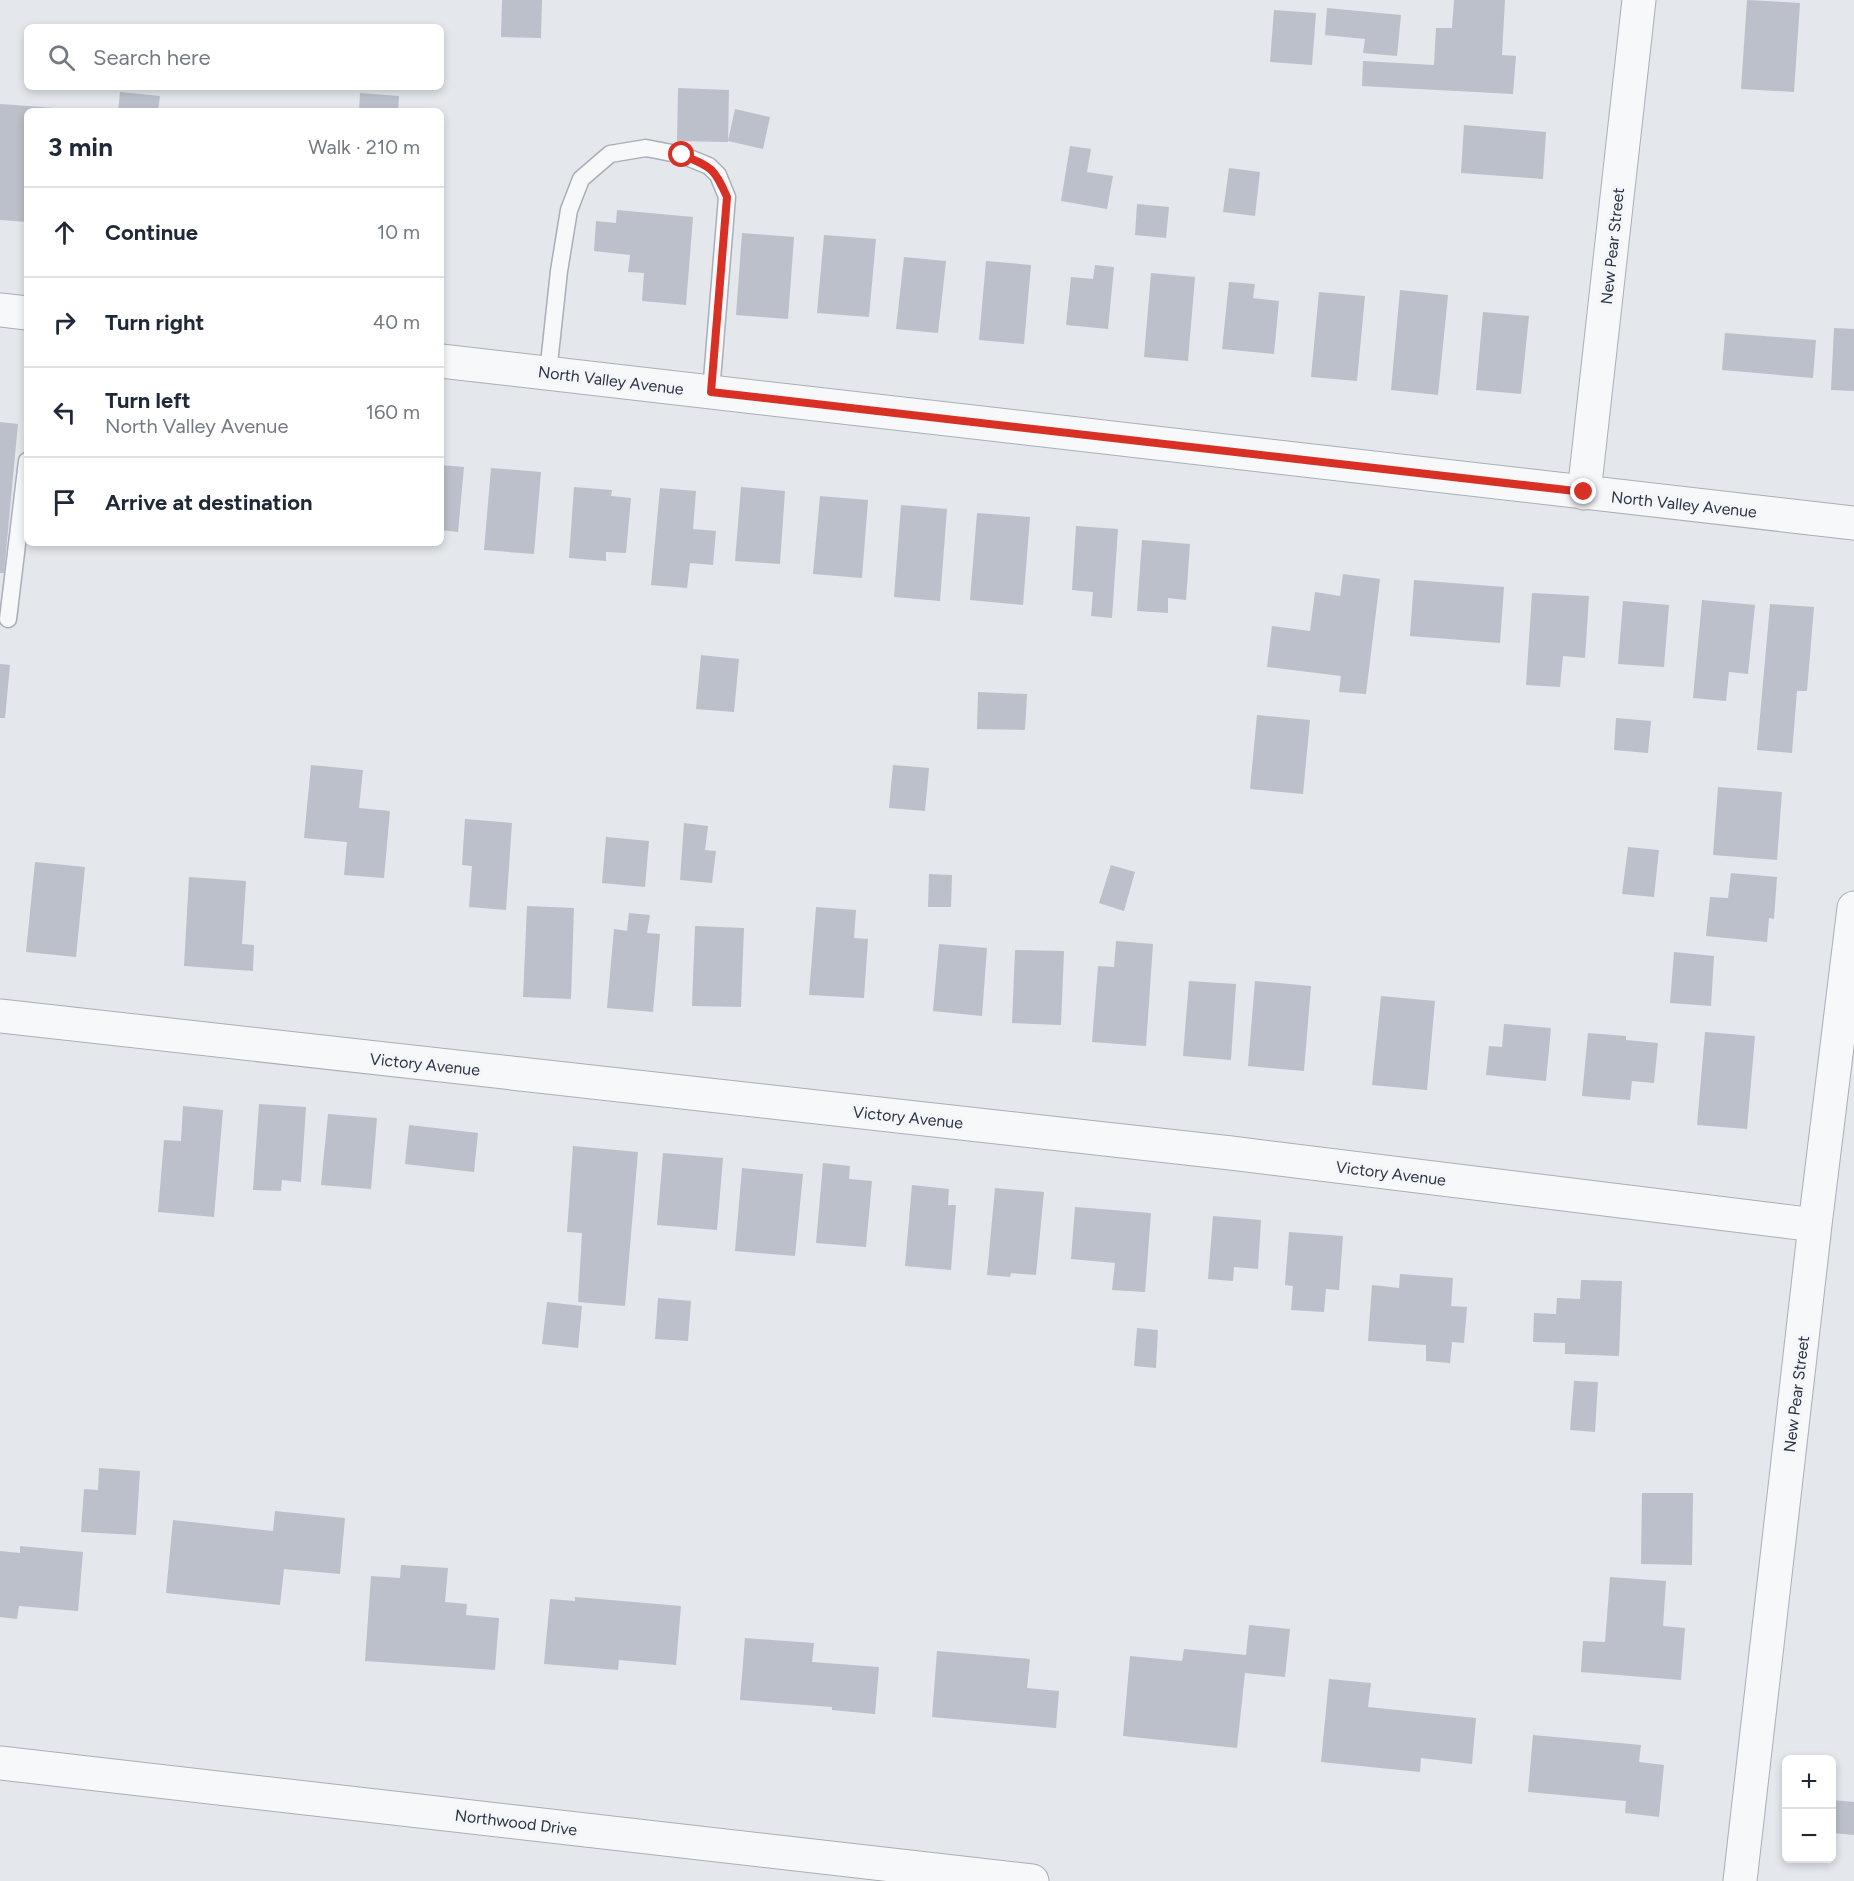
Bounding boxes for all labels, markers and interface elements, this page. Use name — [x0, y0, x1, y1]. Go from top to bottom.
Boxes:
search box — [24, 24, 444, 90]
icon: search — [45, 41, 78, 74]
text: Search here — [93, 44, 211, 71]
text: 3 min — [48, 131, 113, 163]
text: Walk · 210 m — [308, 135, 420, 159]
route start — [668, 141, 694, 167]
street label: New Pear Street — [1597, 187, 1628, 306]
icon: ahead — [48, 216, 81, 249]
text: Continue — [105, 219, 198, 246]
text: 10 m — [377, 220, 420, 244]
icon: right — [48, 306, 81, 339]
text: Turn right — [105, 309, 204, 336]
text: 40 m — [373, 310, 420, 334]
street label: North Valley Avenue — [537, 362, 685, 399]
text: Turn left — [105, 387, 191, 414]
icon: left — [48, 396, 81, 429]
text: 160 m — [366, 400, 420, 424]
text: North Valley Avenue — [105, 414, 288, 438]
route end — [1570, 478, 1596, 504]
icon: arrive — [48, 486, 81, 519]
street label: North Valley Avenue — [1610, 487, 1758, 522]
text: Arrive at destination — [105, 489, 313, 516]
street label: Victory Avenue — [369, 1049, 481, 1080]
street label: Victory Avenue — [852, 1102, 964, 1133]
street label: Victory Avenue — [1335, 1157, 1447, 1190]
street label: New Pear Street — [1780, 1335, 1813, 1454]
map controls — [1782, 1755, 1836, 1863]
button: + — [1782, 1755, 1836, 1809]
street label: Northwood Drive — [454, 1806, 578, 1839]
button: − — [1782, 1809, 1836, 1863]

